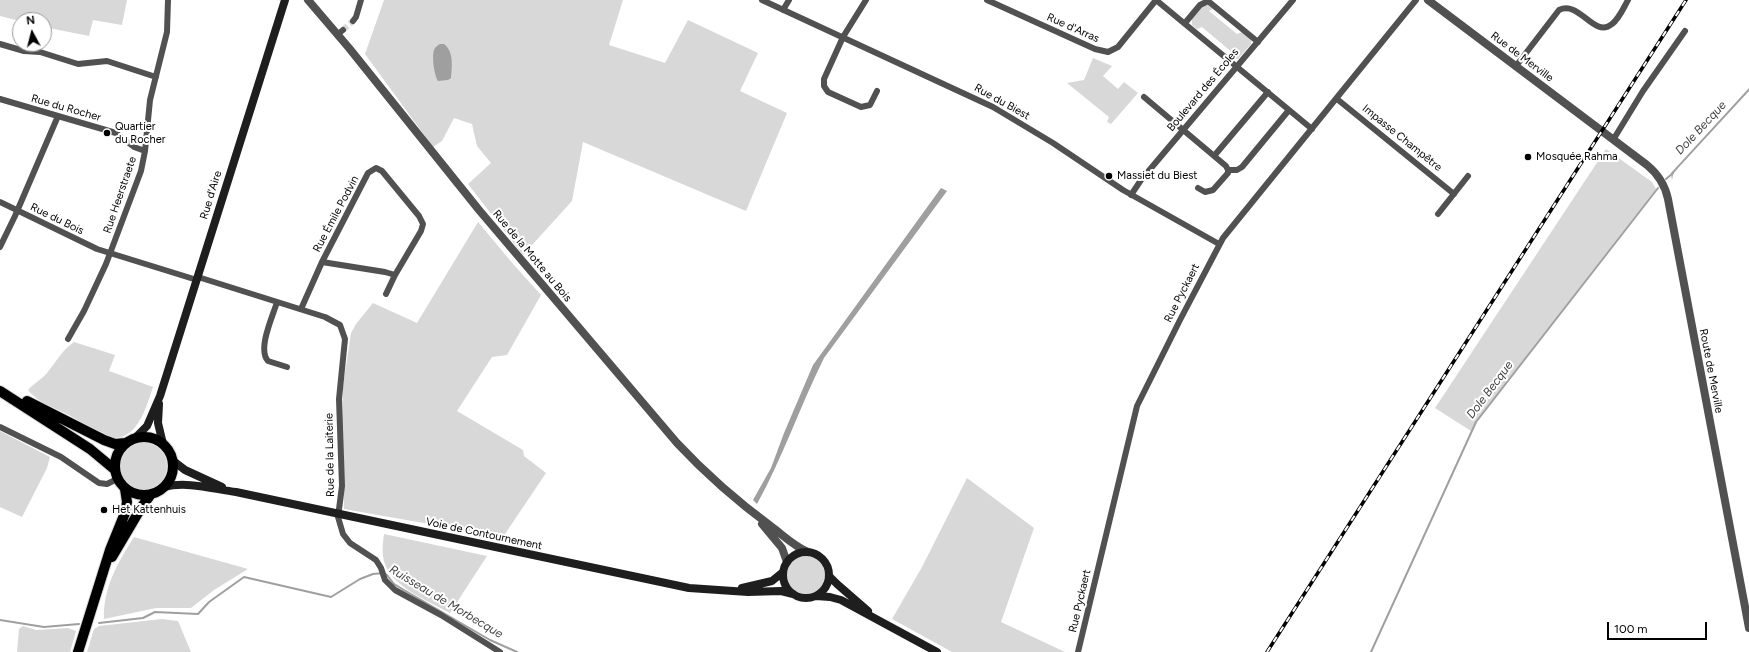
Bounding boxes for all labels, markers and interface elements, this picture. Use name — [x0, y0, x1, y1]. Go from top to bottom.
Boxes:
street label: Rue d'Arras — [1045, 11, 1101, 45]
north arrow — [12, 12, 52, 52]
text: N — [26, 14, 36, 28]
street label: Rue de Merville — [1488, 29, 1556, 85]
street label: Boulevard des Écoles — [1164, 46, 1242, 134]
street label: Rue du Biest — [972, 81, 1032, 123]
street label: Rue du Rocher — [30, 92, 102, 124]
water label: Dole Becque — [1672, 98, 1730, 158]
street label: Impasse Champêtre — [1359, 102, 1445, 174]
place label: Quartier du Rocher — [115, 120, 165, 146]
marker: Quartier du Rocher — [102, 128, 112, 138]
place label: Mosquée Rahma — [1536, 150, 1618, 164]
marker: Mosquée Rahma — [1523, 152, 1533, 162]
street label: Rue Heerstraete — [101, 155, 139, 235]
street label: Rue d'Aire — [197, 169, 225, 221]
place label: Massiet du Biest — [1117, 169, 1197, 183]
marker: Massiet du Biest — [1104, 171, 1114, 181]
street label: Rue Émile Podvin — [310, 173, 362, 255]
street label: Rue du Bois — [28, 200, 86, 238]
street label: Rue de la Motte au Bois — [490, 207, 574, 305]
street label: Rue Pyckaert — [1161, 261, 1203, 325]
street label: Route de Merville — [1696, 328, 1726, 414]
water label: Dole Becque — [1464, 358, 1516, 422]
street label: Rue de la Laiterie — [323, 413, 337, 497]
place label: Het Kattenhuis — [112, 503, 186, 517]
marker: Het Kattenhuis — [99, 505, 109, 515]
street label: Voie de Contournement — [425, 515, 543, 553]
water label: Ruisseau de Morbecque — [387, 562, 505, 642]
street label: Rue Pyckaert — [1066, 568, 1094, 634]
scale bar — [1609, 614, 1709, 640]
text: 100 m — [1614, 622, 1648, 636]

